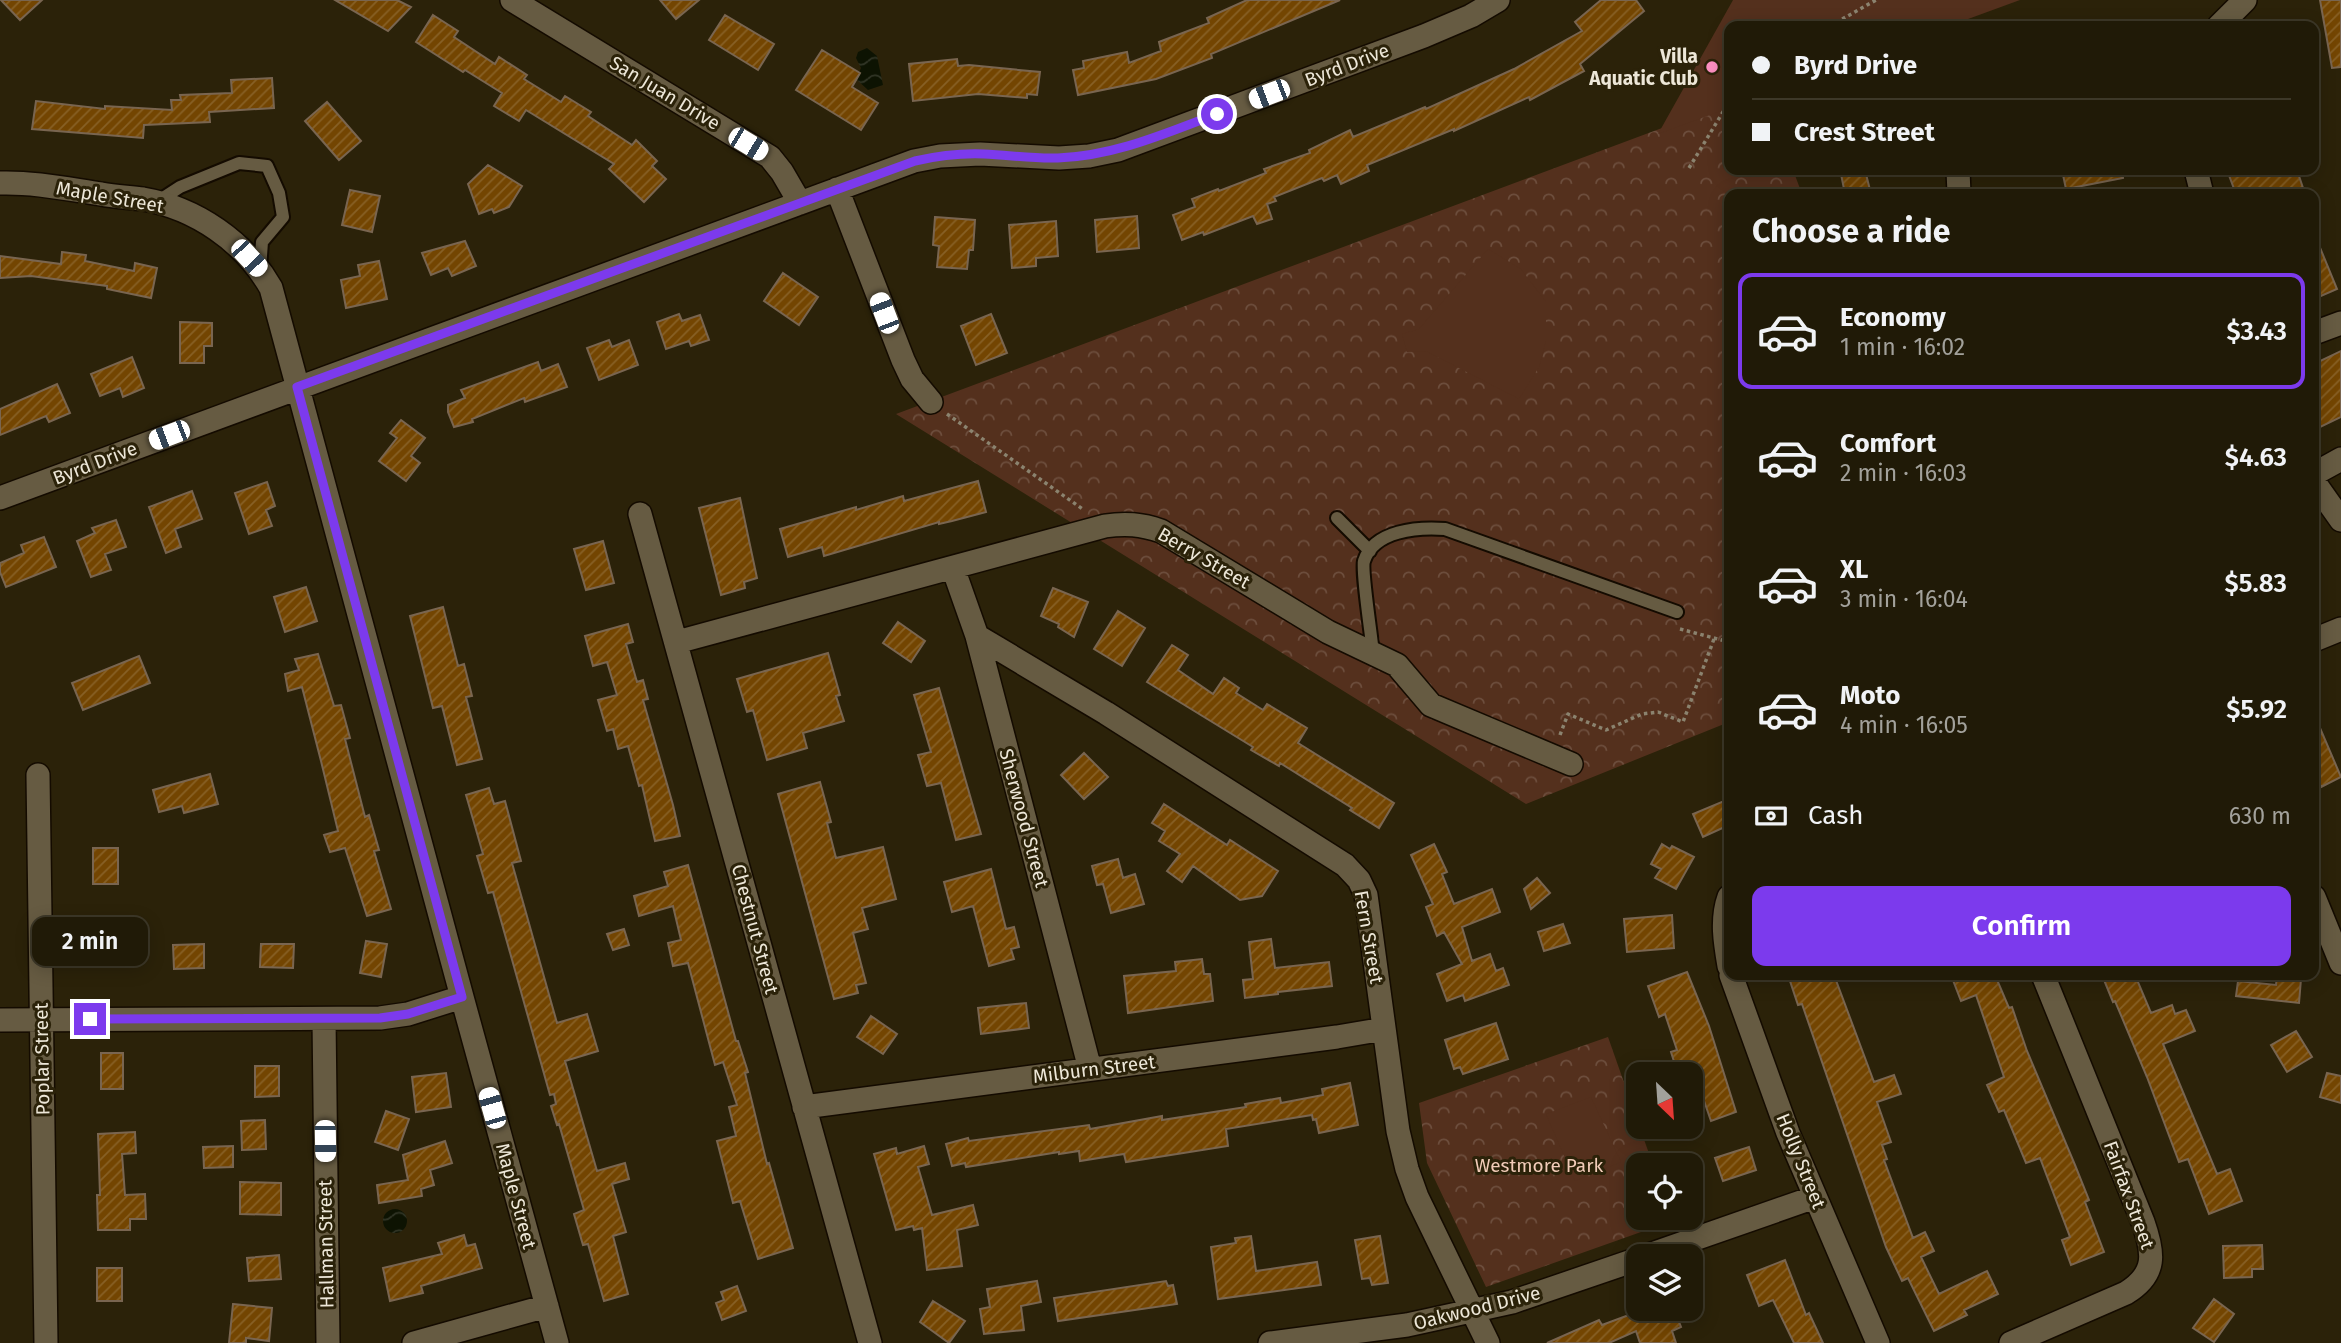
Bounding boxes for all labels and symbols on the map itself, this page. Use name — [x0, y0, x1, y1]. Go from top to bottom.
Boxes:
street label: Byrd Drive — [1302, 38, 1392, 92]
place label: Villa Aquatic Club — [1588, 45, 1698, 90]
street label: San Juan Drive — [606, 51, 724, 135]
marker: Villa Aquatic Club — [1704, 59, 1720, 75]
car — [1246, 77, 1293, 111]
route start — [1201, 98, 1233, 130]
car — [725, 124, 772, 164]
street label: Maple Street — [54, 176, 166, 218]
car — [227, 235, 272, 281]
car — [867, 290, 902, 336]
car — [146, 418, 193, 452]
street label: Byrd Drive — [50, 436, 140, 490]
street label: Berry Street — [1154, 522, 1254, 594]
street label: Sherwood Street — [994, 746, 1054, 890]
street label: Chestnut Street — [727, 862, 783, 996]
street label: Fern Street — [1350, 889, 1389, 985]
callout: 2 min — [32, 918, 148, 967]
street label: Poplar Street — [30, 1002, 54, 1115]
route end — [74, 1003, 106, 1035]
street label: Milburn Street — [1032, 1050, 1157, 1088]
north arrow — [1626, 1062, 1703, 1139]
car — [477, 1085, 508, 1131]
street label: Holly Street — [1771, 1110, 1831, 1212]
car — [315, 1120, 336, 1162]
street label: Fairfax Street — [2099, 1138, 2159, 1252]
street label: Maple Street — [491, 1140, 541, 1252]
park label: Westmore Park — [1475, 1154, 1604, 1177]
street label: Hallman Street — [313, 1179, 339, 1308]
street label: Oakwood Drive — [1411, 1281, 1543, 1335]

